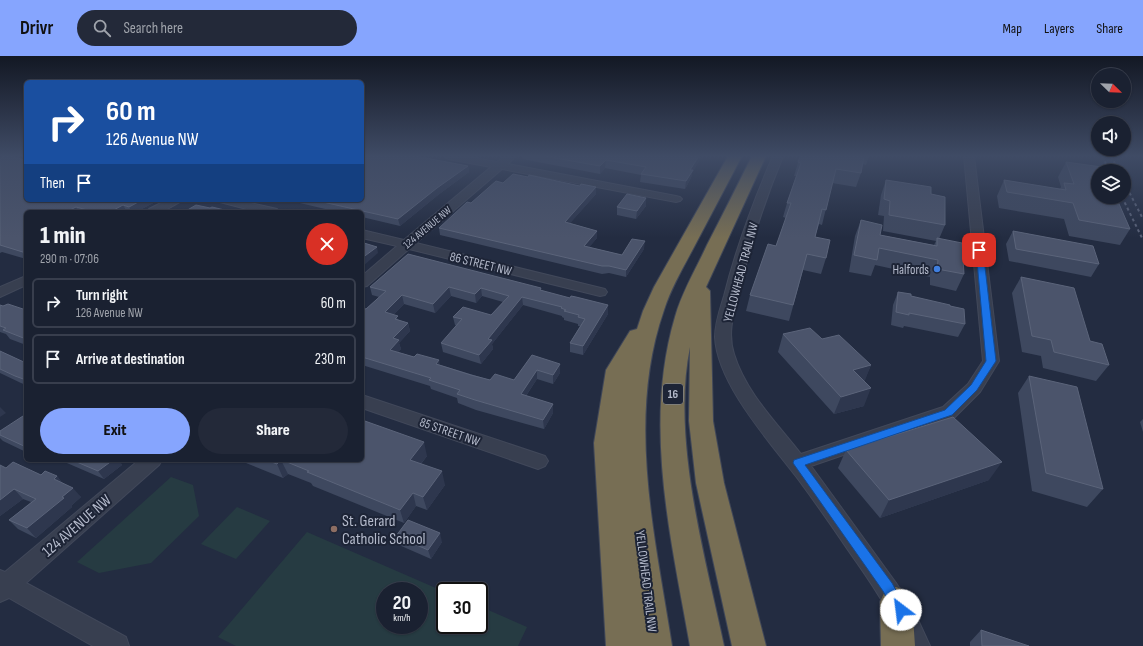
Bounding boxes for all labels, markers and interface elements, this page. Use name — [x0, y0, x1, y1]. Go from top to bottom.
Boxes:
search box — [77, 10, 357, 46]
text: Drivr — [20, 17, 53, 40]
icon: search — [91, 17, 113, 39]
text: Search here — [123, 19, 183, 38]
text: Map — [1002, 20, 1022, 37]
text: Layers — [1044, 20, 1074, 37]
text: Share — [1096, 20, 1123, 37]
north arrow — [1091, 68, 1131, 108]
map controls — [1091, 68, 1131, 204]
text: 60 m — [106, 95, 155, 128]
icon: right — [40, 96, 92, 148]
button: sound — [1091, 116, 1131, 156]
text: 126 Avenue NW — [106, 129, 198, 150]
button: layers — [1091, 164, 1131, 204]
icon: arrive — [73, 172, 95, 194]
text: Then — [40, 174, 65, 193]
street label: 124 AVENUE NW — [401, 204, 454, 251]
street label: YELLOWHEAD TRAIL NW — [720, 220, 762, 324]
text: 1 min — [40, 221, 86, 250]
button: close — [306, 223, 348, 265]
pin — [962, 233, 996, 267]
icon: arrive — [968, 239, 990, 261]
street label: 86 STREET NW — [448, 249, 514, 280]
text: 290 m · 07:06 — [40, 251, 99, 267]
place label: Halfords — [892, 262, 929, 278]
marker: Halfords — [932, 264, 942, 274]
text: Turn right — [76, 286, 128, 305]
icon: right — [42, 292, 64, 314]
text: 60 m — [321, 294, 346, 313]
text: 126 Avenue NW — [76, 305, 143, 321]
icon: arrive — [42, 348, 64, 370]
text: Arrive at destination — [76, 350, 185, 369]
text: 230 m — [315, 350, 346, 369]
road number: 16 — [663, 384, 683, 404]
button: Exit — [40, 408, 190, 454]
button: Share — [198, 408, 348, 454]
street label: 85 STREET NW — [417, 414, 483, 450]
street label: 124 AVENUE NW — [38, 491, 116, 561]
place label: St. Gerard Catholic School — [342, 512, 426, 549]
marker: St. Gerard Catholic School — [329, 524, 339, 534]
street label: YELLOWHEAD TRAIL NW — [632, 529, 660, 633]
speed limit sign: 30 — [436, 582, 488, 634]
position arrow — [880, 589, 922, 631]
text: 20 — [393, 591, 411, 615]
text: km/h — [393, 612, 411, 624]

